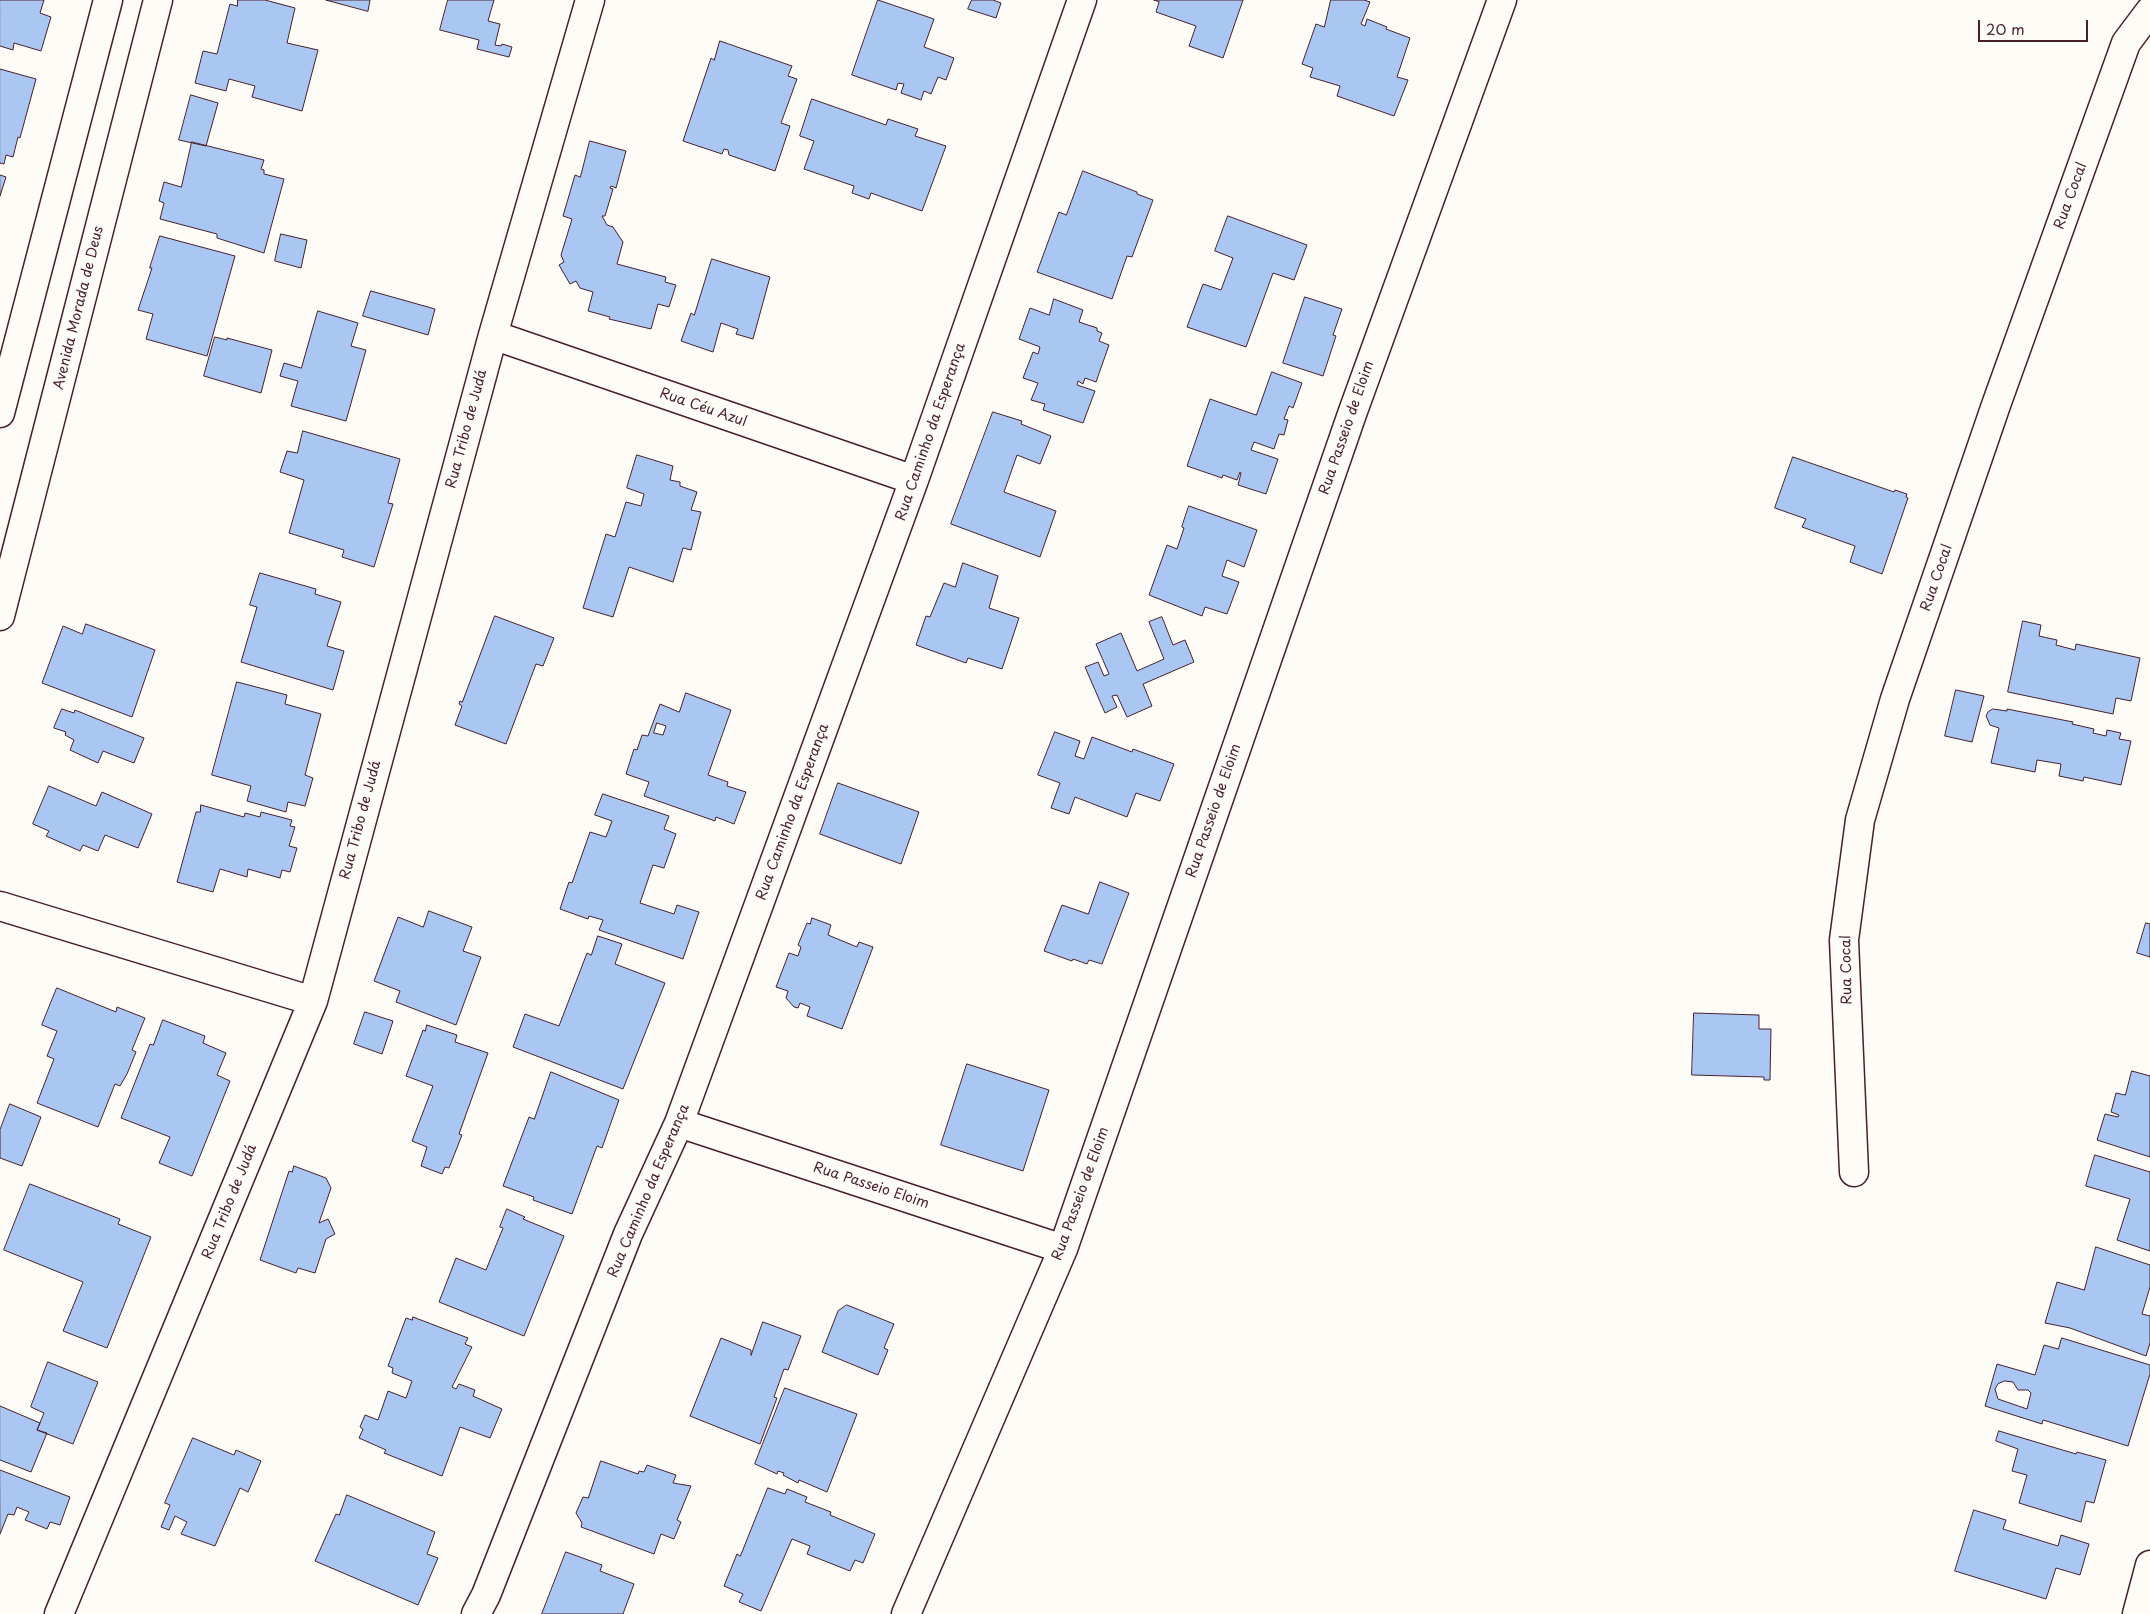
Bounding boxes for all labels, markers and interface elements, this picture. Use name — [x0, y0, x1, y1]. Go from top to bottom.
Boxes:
scale bar — [1980, 10, 2090, 42]
text: 20 m — [1986, 17, 2025, 40]
street label: Rua Cocal — [2051, 160, 2091, 232]
street label: Avenida Morada de Deus — [51, 225, 107, 391]
street label: Rua Caminho da Esperança — [893, 341, 969, 523]
street label: Rua Passeio de Eloim — [1316, 359, 1378, 497]
street label: Rua Tribo de Judá — [443, 368, 491, 490]
street label: Rua Céu Azul — [657, 385, 749, 431]
street label: Rua Cocal — [1918, 542, 1956, 614]
street label: Rua Caminho da Esperança — [753, 721, 833, 903]
street label: Rua Passeio de Eloim — [1183, 742, 1245, 880]
street label: Rua Tribo de Judá — [337, 759, 385, 881]
street label: Rua Cocal — [1838, 935, 1856, 1005]
street label: Rua Caminho da Esperança — [605, 1102, 693, 1280]
street label: Rua Passeio de Eloim — [1049, 1125, 1113, 1263]
street label: Rua Tribo de Judá — [199, 1142, 261, 1262]
street label: Rua Passeio Eloim — [811, 1159, 931, 1213]

